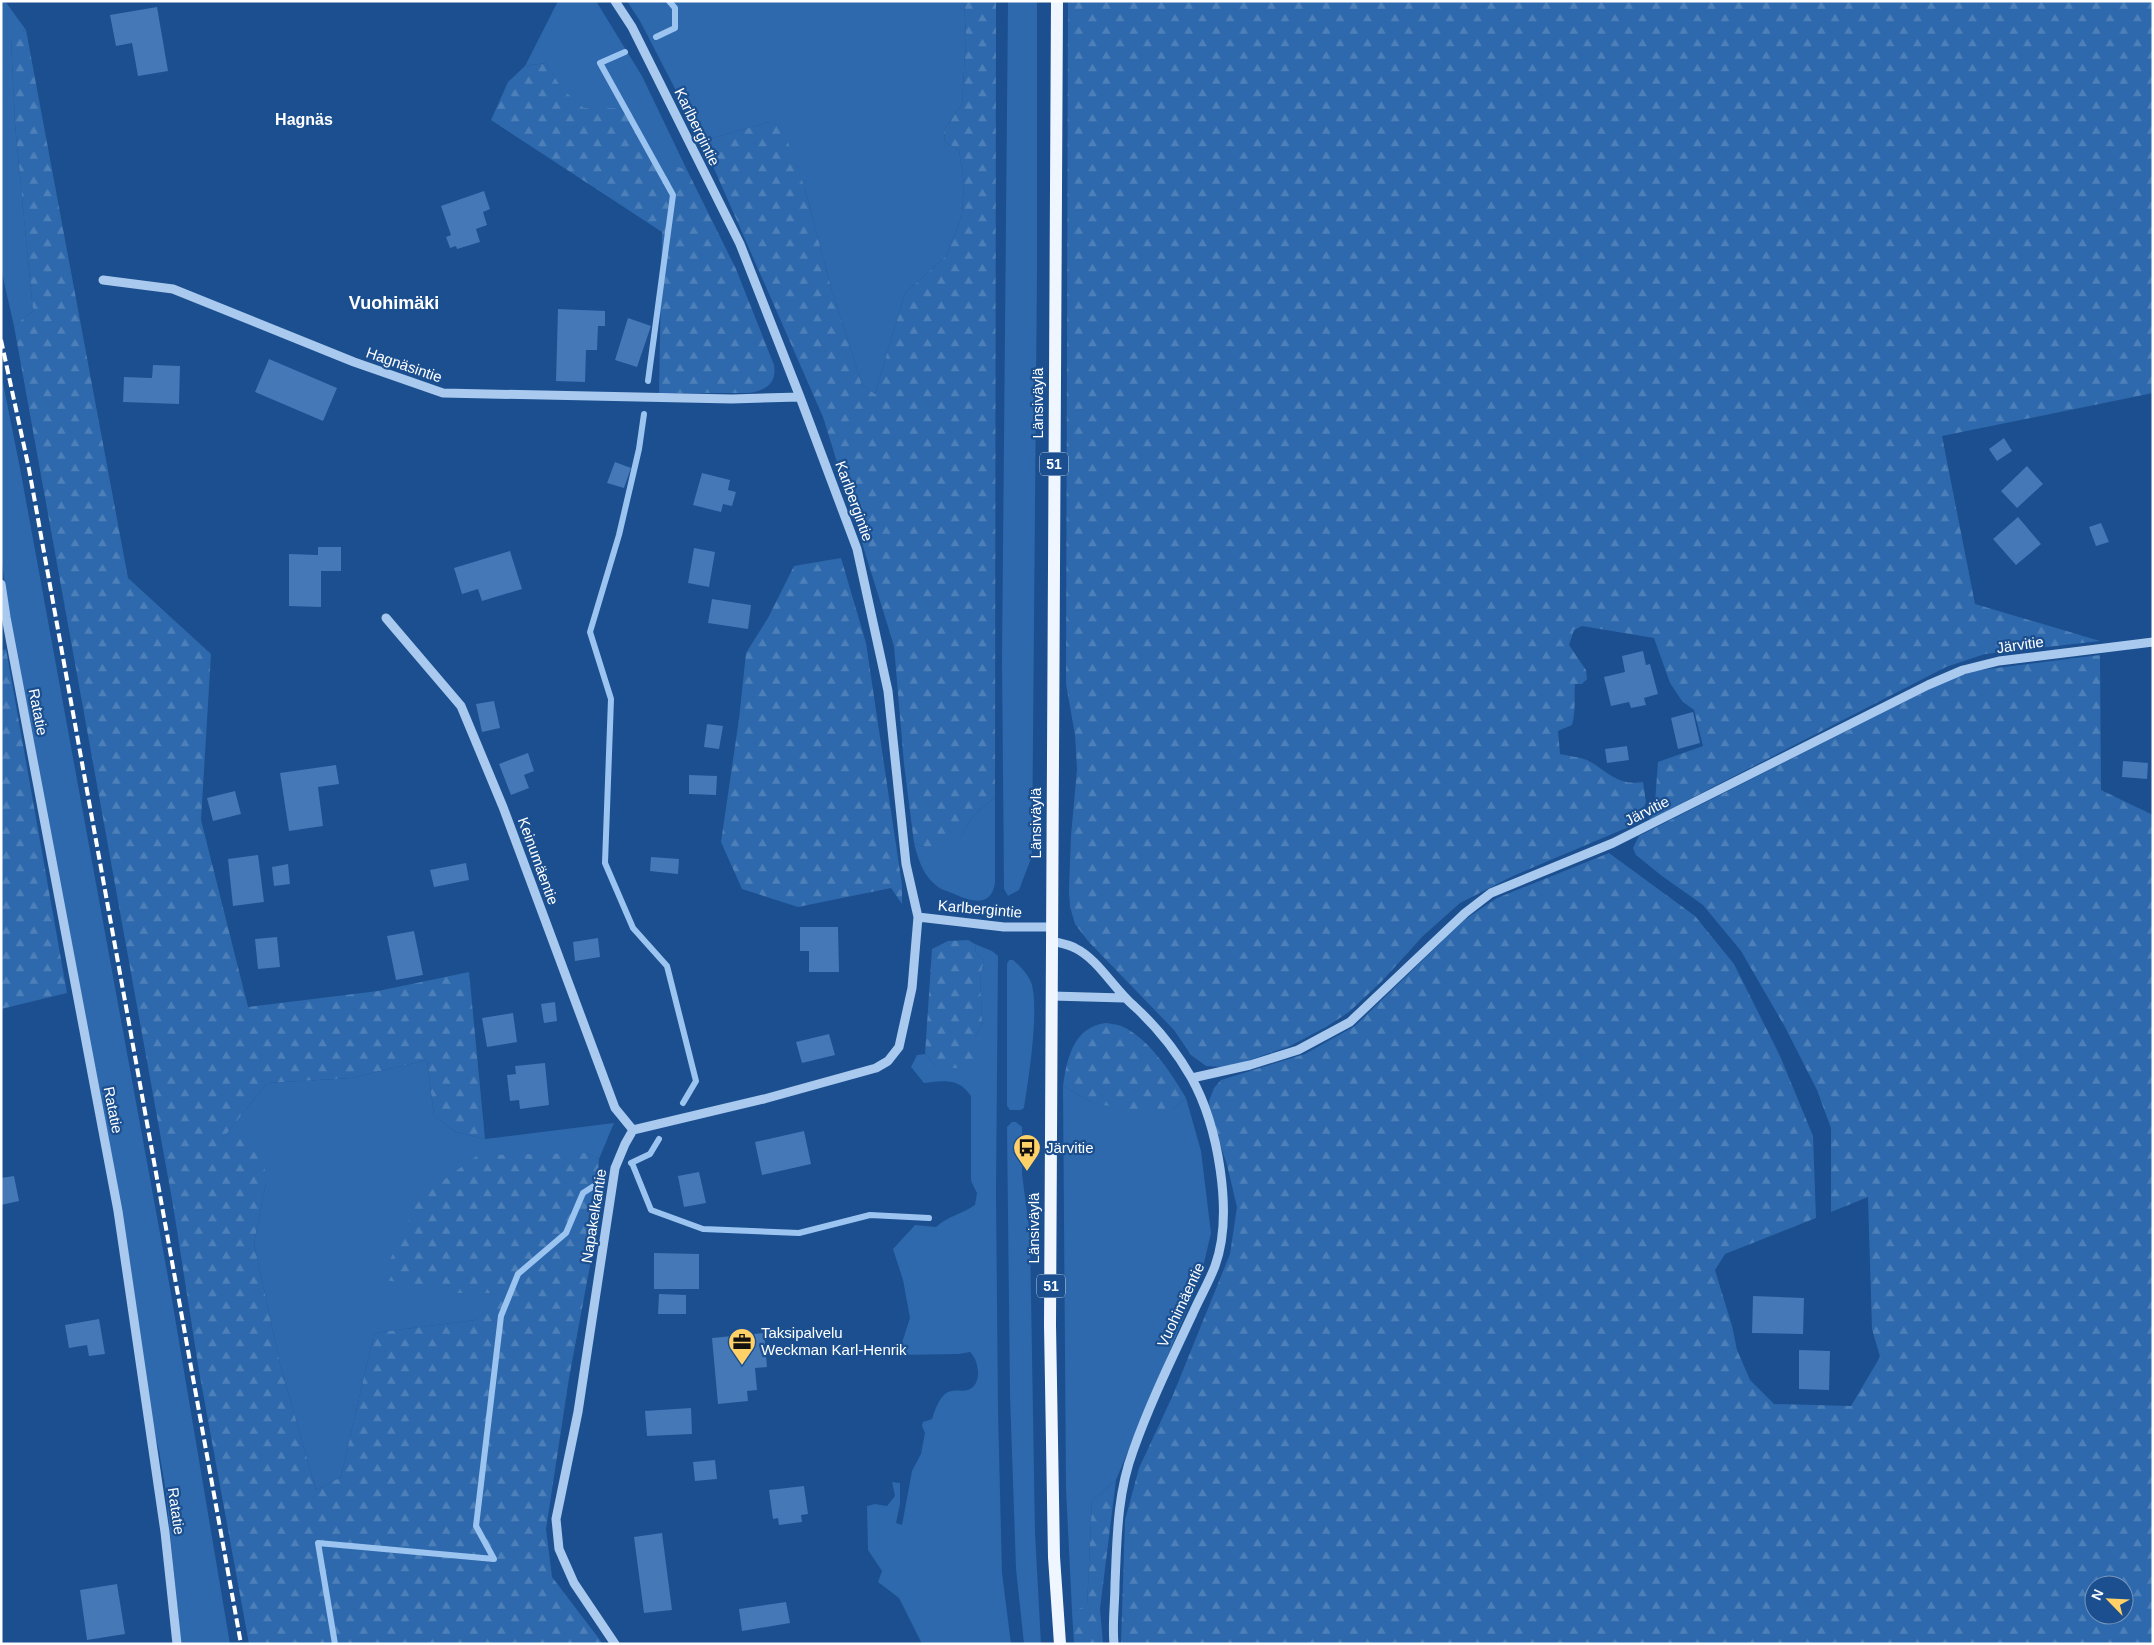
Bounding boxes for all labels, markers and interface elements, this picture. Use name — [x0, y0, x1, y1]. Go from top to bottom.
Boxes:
street label: Karlbergintie — [671, 85, 724, 168]
district label: Hagnäs — [275, 111, 333, 128]
district label: Vuohimäki — [349, 293, 439, 313]
street label: Hagnäsintie — [364, 344, 444, 385]
street label: Länsiväylä — [1029, 367, 1046, 438]
road number: 51 — [1040, 452, 1068, 476]
street label: Karlbergintie — [832, 458, 877, 543]
street label: Järvitie — [1995, 633, 2045, 656]
street label: Ratatie — [26, 687, 51, 737]
street label: Länsiväylä — [1027, 787, 1044, 858]
street label: Järvitie — [1622, 792, 1672, 829]
street label: Keinumäentie — [515, 815, 562, 907]
street label: Karlbergintie — [937, 896, 1023, 921]
street label: Ratatie — [101, 1085, 126, 1135]
bus stop icon: Järvitie — [1012, 1133, 1042, 1172]
place label: Järvitie — [1046, 1139, 1094, 1156]
street label: Napakelkantie — [578, 1168, 609, 1264]
street label: Länsiväylä — [1025, 1192, 1042, 1263]
street label: Vuohimäentie — [1154, 1260, 1208, 1350]
road number: 51 — [1037, 1274, 1065, 1298]
place label: Taksipalvelu Weckman Karl-Henrik — [761, 1324, 907, 1358]
office icon: Taksipalvelu Weckman Karl-Henrik — [727, 1327, 757, 1366]
street label: Ratatie — [165, 1486, 188, 1536]
north arrow — [2084, 1575, 2134, 1625]
text: N — [2088, 1587, 2106, 1603]

